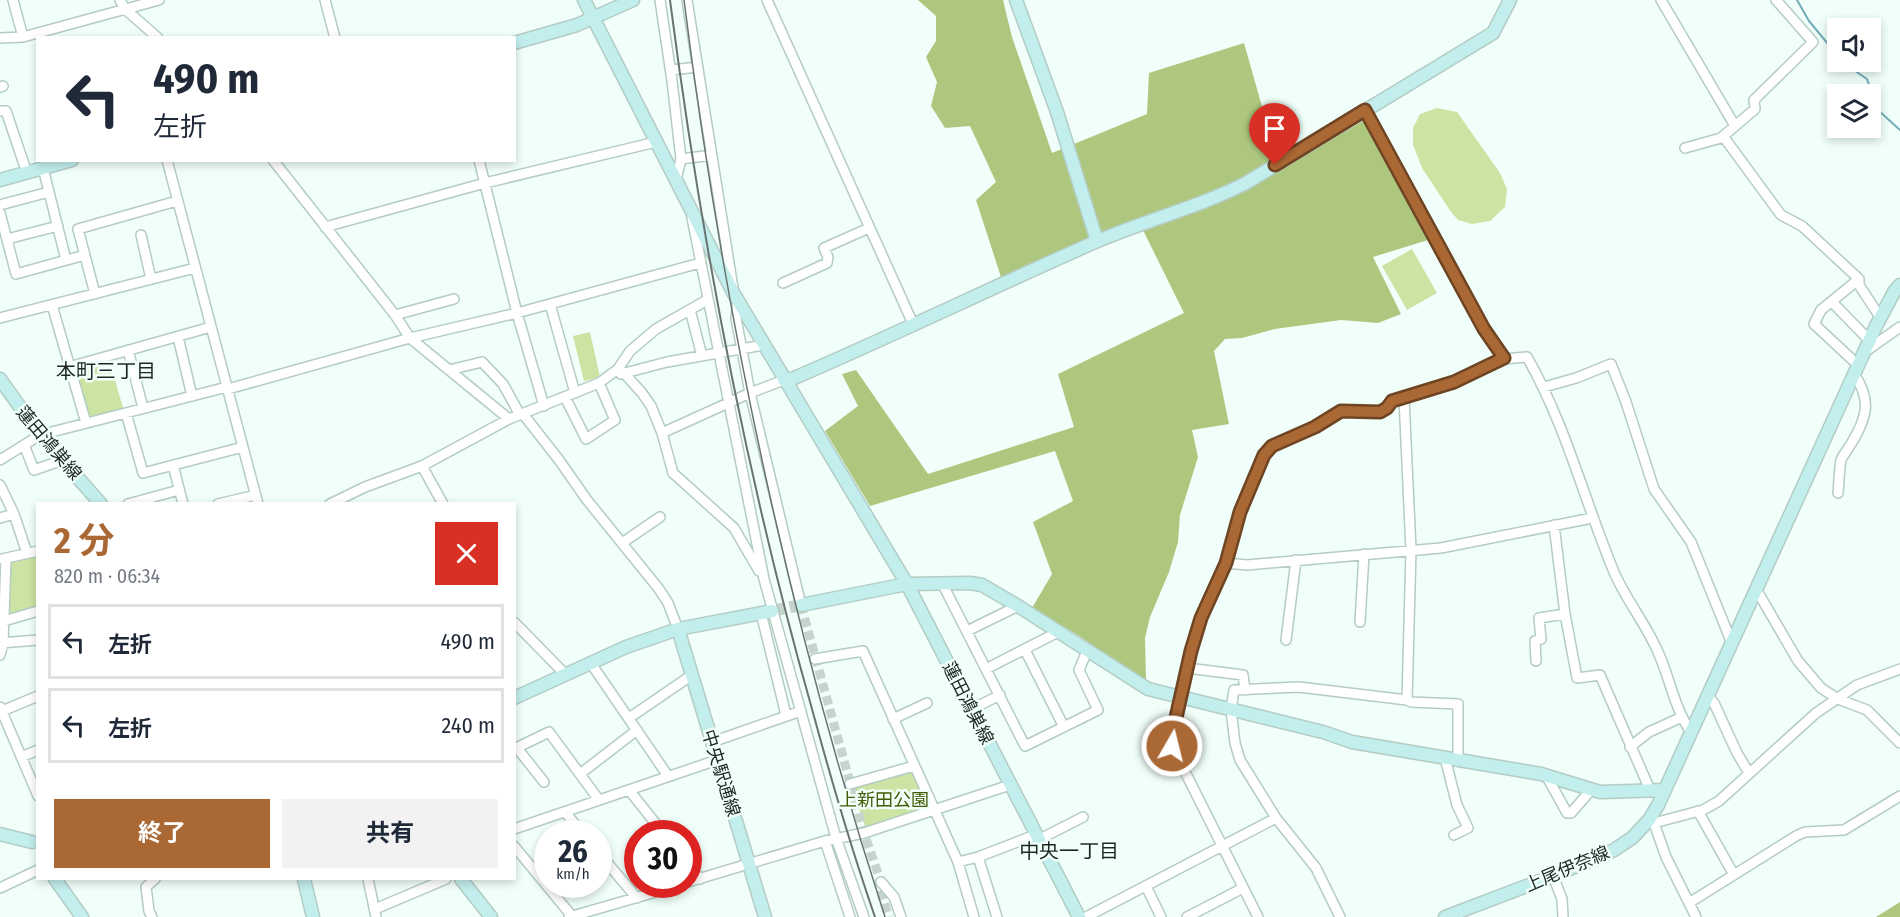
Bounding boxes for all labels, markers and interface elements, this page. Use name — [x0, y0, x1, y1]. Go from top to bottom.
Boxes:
map controls — [1827, 18, 1881, 138]
button: sound — [1827, 18, 1881, 72]
text: 490 m — [153, 54, 259, 104]
icon: left — [54, 60, 132, 138]
button: layers — [1827, 84, 1881, 138]
pin — [1249, 103, 1300, 165]
text: 左折 — [153, 111, 207, 143]
icon: arrive — [1258, 112, 1291, 145]
district label: 本町三丁目 — [56, 359, 156, 383]
street label: 蓮田鴻巣線 — [12, 401, 86, 485]
text: 2 分 — [54, 519, 114, 563]
button: close — [435, 522, 498, 585]
text: 820 m · 06:34 — [54, 564, 160, 588]
icon: left — [57, 625, 90, 658]
text: 490 m — [441, 628, 495, 655]
text: 左折 — [108, 631, 152, 658]
street label: 蓮田鴻巣線 — [938, 658, 998, 748]
icon: left — [57, 709, 90, 742]
text: 240 m — [442, 712, 495, 739]
position arrow — [1140, 714, 1204, 778]
text: 左折 — [108, 715, 152, 742]
street label: 中央駅通線 — [697, 727, 745, 819]
park label: 上新田公園 — [839, 789, 929, 811]
button: 終了 — [54, 799, 270, 868]
button: 共有 — [282, 799, 498, 868]
speed limit sign: 30 — [624, 820, 702, 898]
text: 26 — [558, 834, 588, 870]
district label: 中央一丁目 — [1019, 839, 1119, 863]
street label: 上尾伊奈線 — [1521, 841, 1613, 897]
text: km/h — [556, 865, 590, 883]

